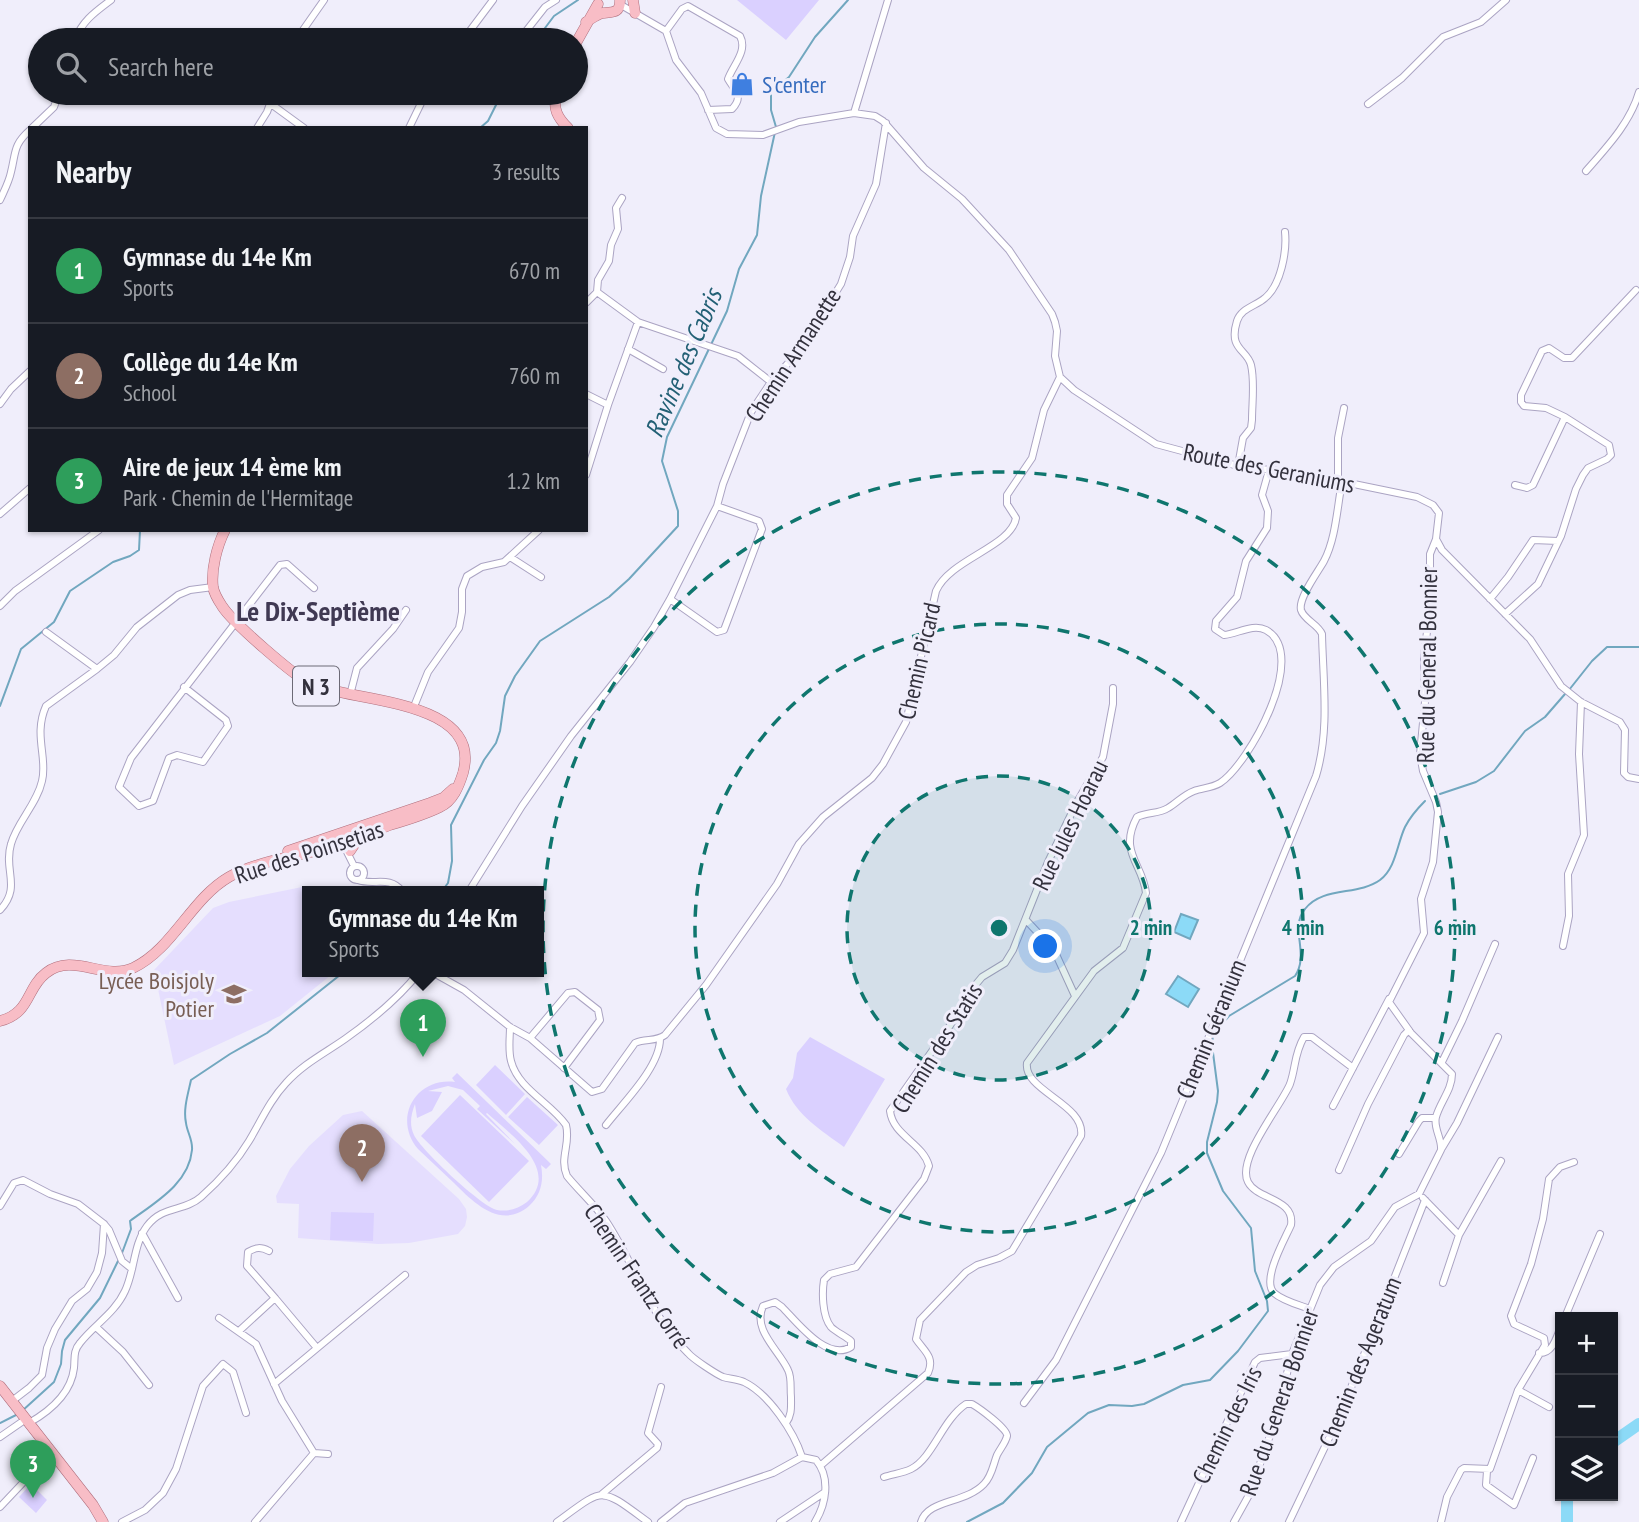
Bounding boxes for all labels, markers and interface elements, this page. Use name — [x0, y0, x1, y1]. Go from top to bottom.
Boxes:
search box — [28, 28, 588, 105]
icon: search — [52, 48, 90, 86]
text: Search here — [108, 50, 214, 83]
place label: S'center — [762, 69, 827, 100]
shop icon: S'center — [728, 70, 756, 98]
text: Nearby — [56, 152, 131, 191]
text: 3 results — [492, 157, 560, 186]
text: Gymnase du 14e Km — [123, 240, 312, 273]
text: 1 — [74, 256, 85, 285]
text: 670 m — [509, 256, 560, 285]
text: Sports — [123, 273, 174, 302]
water label: Ravine des Cabris — [637, 282, 730, 442]
street label: Chemin Armanette — [738, 282, 848, 428]
text: Collège du 14e Km — [123, 345, 298, 378]
text: 2 — [74, 361, 85, 390]
text: 760 m — [509, 361, 560, 390]
text: School — [123, 378, 176, 407]
street label: Route des Geraniums — [1181, 436, 1357, 500]
text: Aire de jeux 14 ème km — [123, 450, 342, 483]
text: 3 — [74, 466, 85, 495]
text: 1.2 km — [506, 466, 560, 495]
text: Park · Chemin de l'Hermitage — [123, 483, 353, 512]
street label: Rue du General Bonnier — [1410, 566, 1444, 763]
district label: Le Dix-Septième — [236, 592, 400, 629]
street label: Chemin Picard — [891, 600, 947, 722]
road number: N 3 — [293, 666, 339, 706]
street label: Rue Jules Hoarau — [1025, 755, 1115, 895]
street label: Rue des Poinsetias — [231, 813, 387, 891]
popup — [302, 886, 544, 977]
text: Gymnase du 14e Km — [329, 901, 517, 934]
text: 2 min — [1130, 914, 1172, 941]
text: 4 min — [1282, 914, 1324, 941]
text: 6 min — [1434, 914, 1476, 941]
centre of rings — [987, 916, 1011, 940]
your location — [1028, 929, 1062, 963]
text: Sports — [329, 934, 379, 963]
street label: Chemin Géranium — [1169, 955, 1253, 1103]
place label: Lycée Boisjoly Potier — [99, 965, 214, 1024]
street label: Chemin des Statis — [885, 977, 989, 1119]
school or university icon: Lycée Boisjoly Potier — [220, 980, 248, 1008]
pin: 1 — [400, 999, 446, 1057]
pin: 2 — [339, 1124, 385, 1182]
street label: Chemin Frantz Corré — [577, 1198, 697, 1354]
street label: Chemin des Ageratum — [1312, 1272, 1408, 1452]
street label: Rue du General Bonnier — [1232, 1304, 1326, 1500]
map controls — [1555, 1312, 1618, 1501]
button: + — [1555, 1312, 1618, 1375]
street label: Chemin des Iris — [1185, 1361, 1269, 1489]
button: − — [1555, 1375, 1618, 1438]
button: layers — [1555, 1438, 1618, 1501]
pin: 3 — [10, 1440, 56, 1498]

